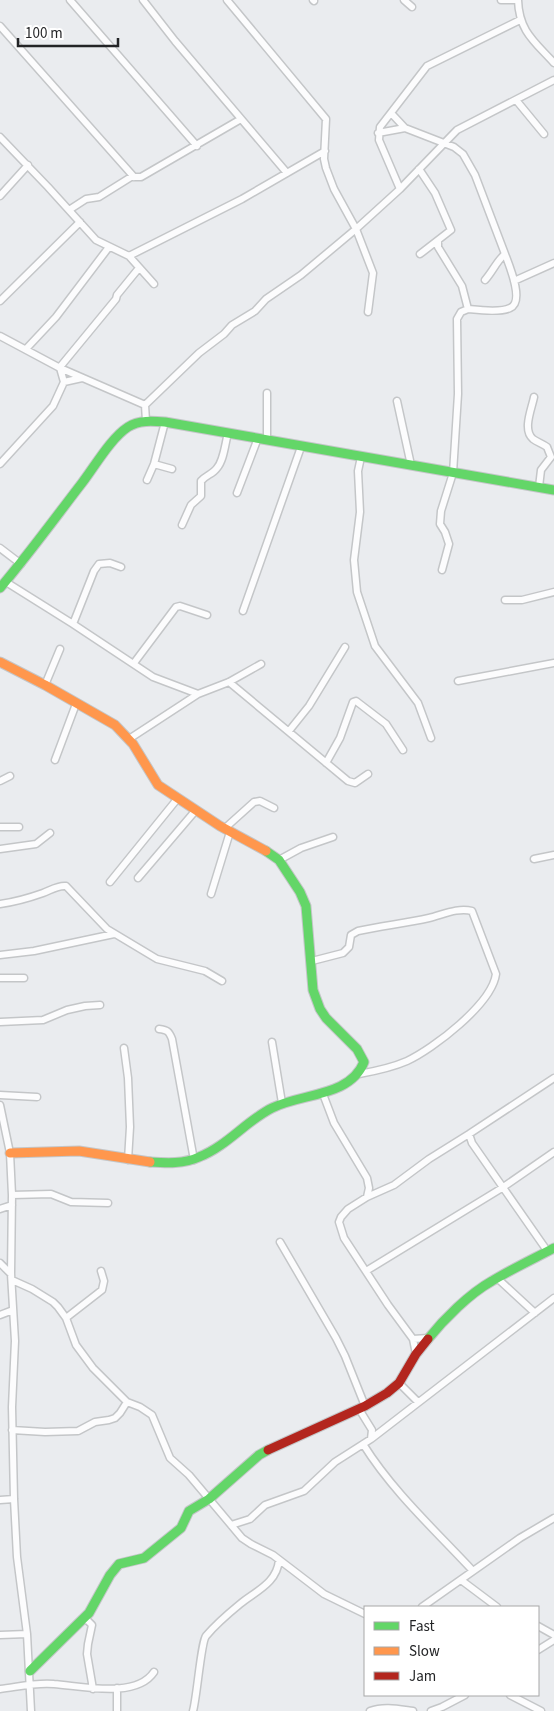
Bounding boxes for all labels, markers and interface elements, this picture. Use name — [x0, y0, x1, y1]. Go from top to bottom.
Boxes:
scale bar — [18, 15, 118, 47]
text: 100 m — [25, 23, 63, 44]
legend — [364, 1606, 539, 1696]
text: Fast — [409, 1616, 435, 1637]
text: Slow — [409, 1641, 440, 1662]
text: Jam — [409, 1666, 436, 1687]

